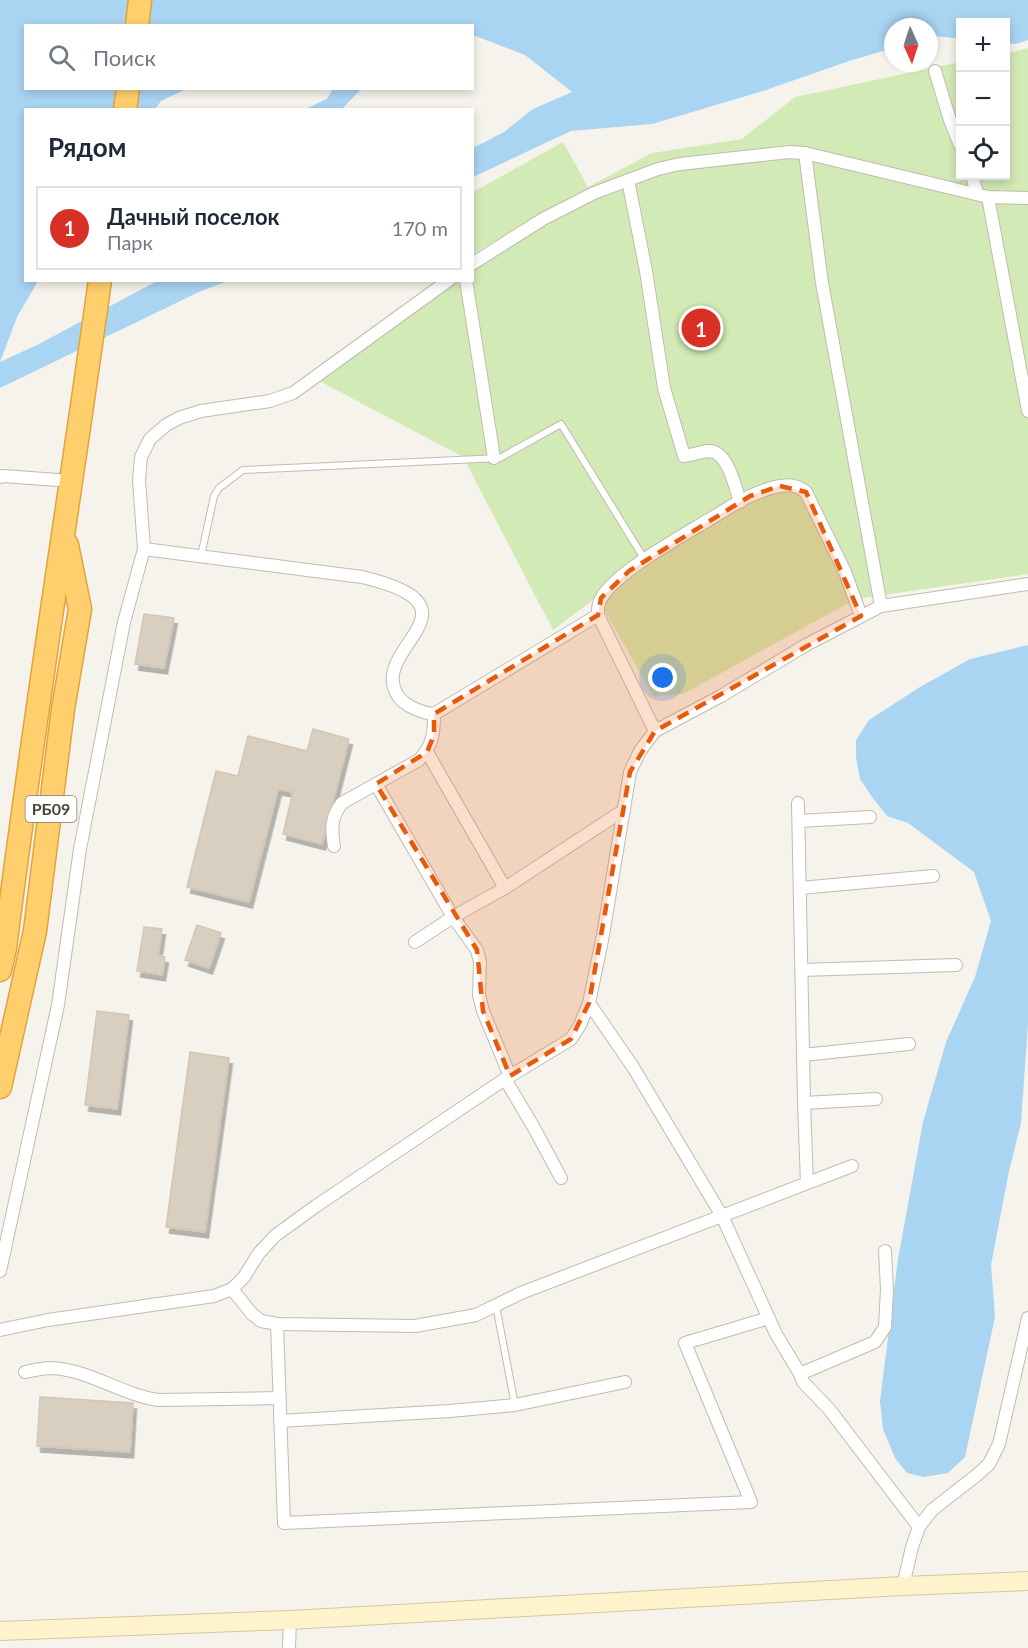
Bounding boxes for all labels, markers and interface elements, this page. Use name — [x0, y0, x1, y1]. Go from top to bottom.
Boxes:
north arrow — [884, 18, 938, 72]
map controls — [956, 18, 1010, 180]
button: + — [956, 18, 1010, 72]
search box — [24, 24, 474, 90]
icon: search — [45, 41, 78, 74]
text: Поиск — [93, 44, 156, 71]
button: − — [956, 72, 1010, 126]
button: locate — [956, 126, 1010, 180]
text: Рядом — [48, 131, 126, 163]
text: Дачный поселок — [107, 203, 280, 230]
text: 1 — [64, 216, 75, 240]
text: 170 m — [392, 216, 448, 240]
text: Парк — [107, 230, 153, 254]
pin: 1 — [682, 306, 720, 350]
your location — [648, 663, 677, 692]
road number: РБ09 — [26, 796, 76, 822]

